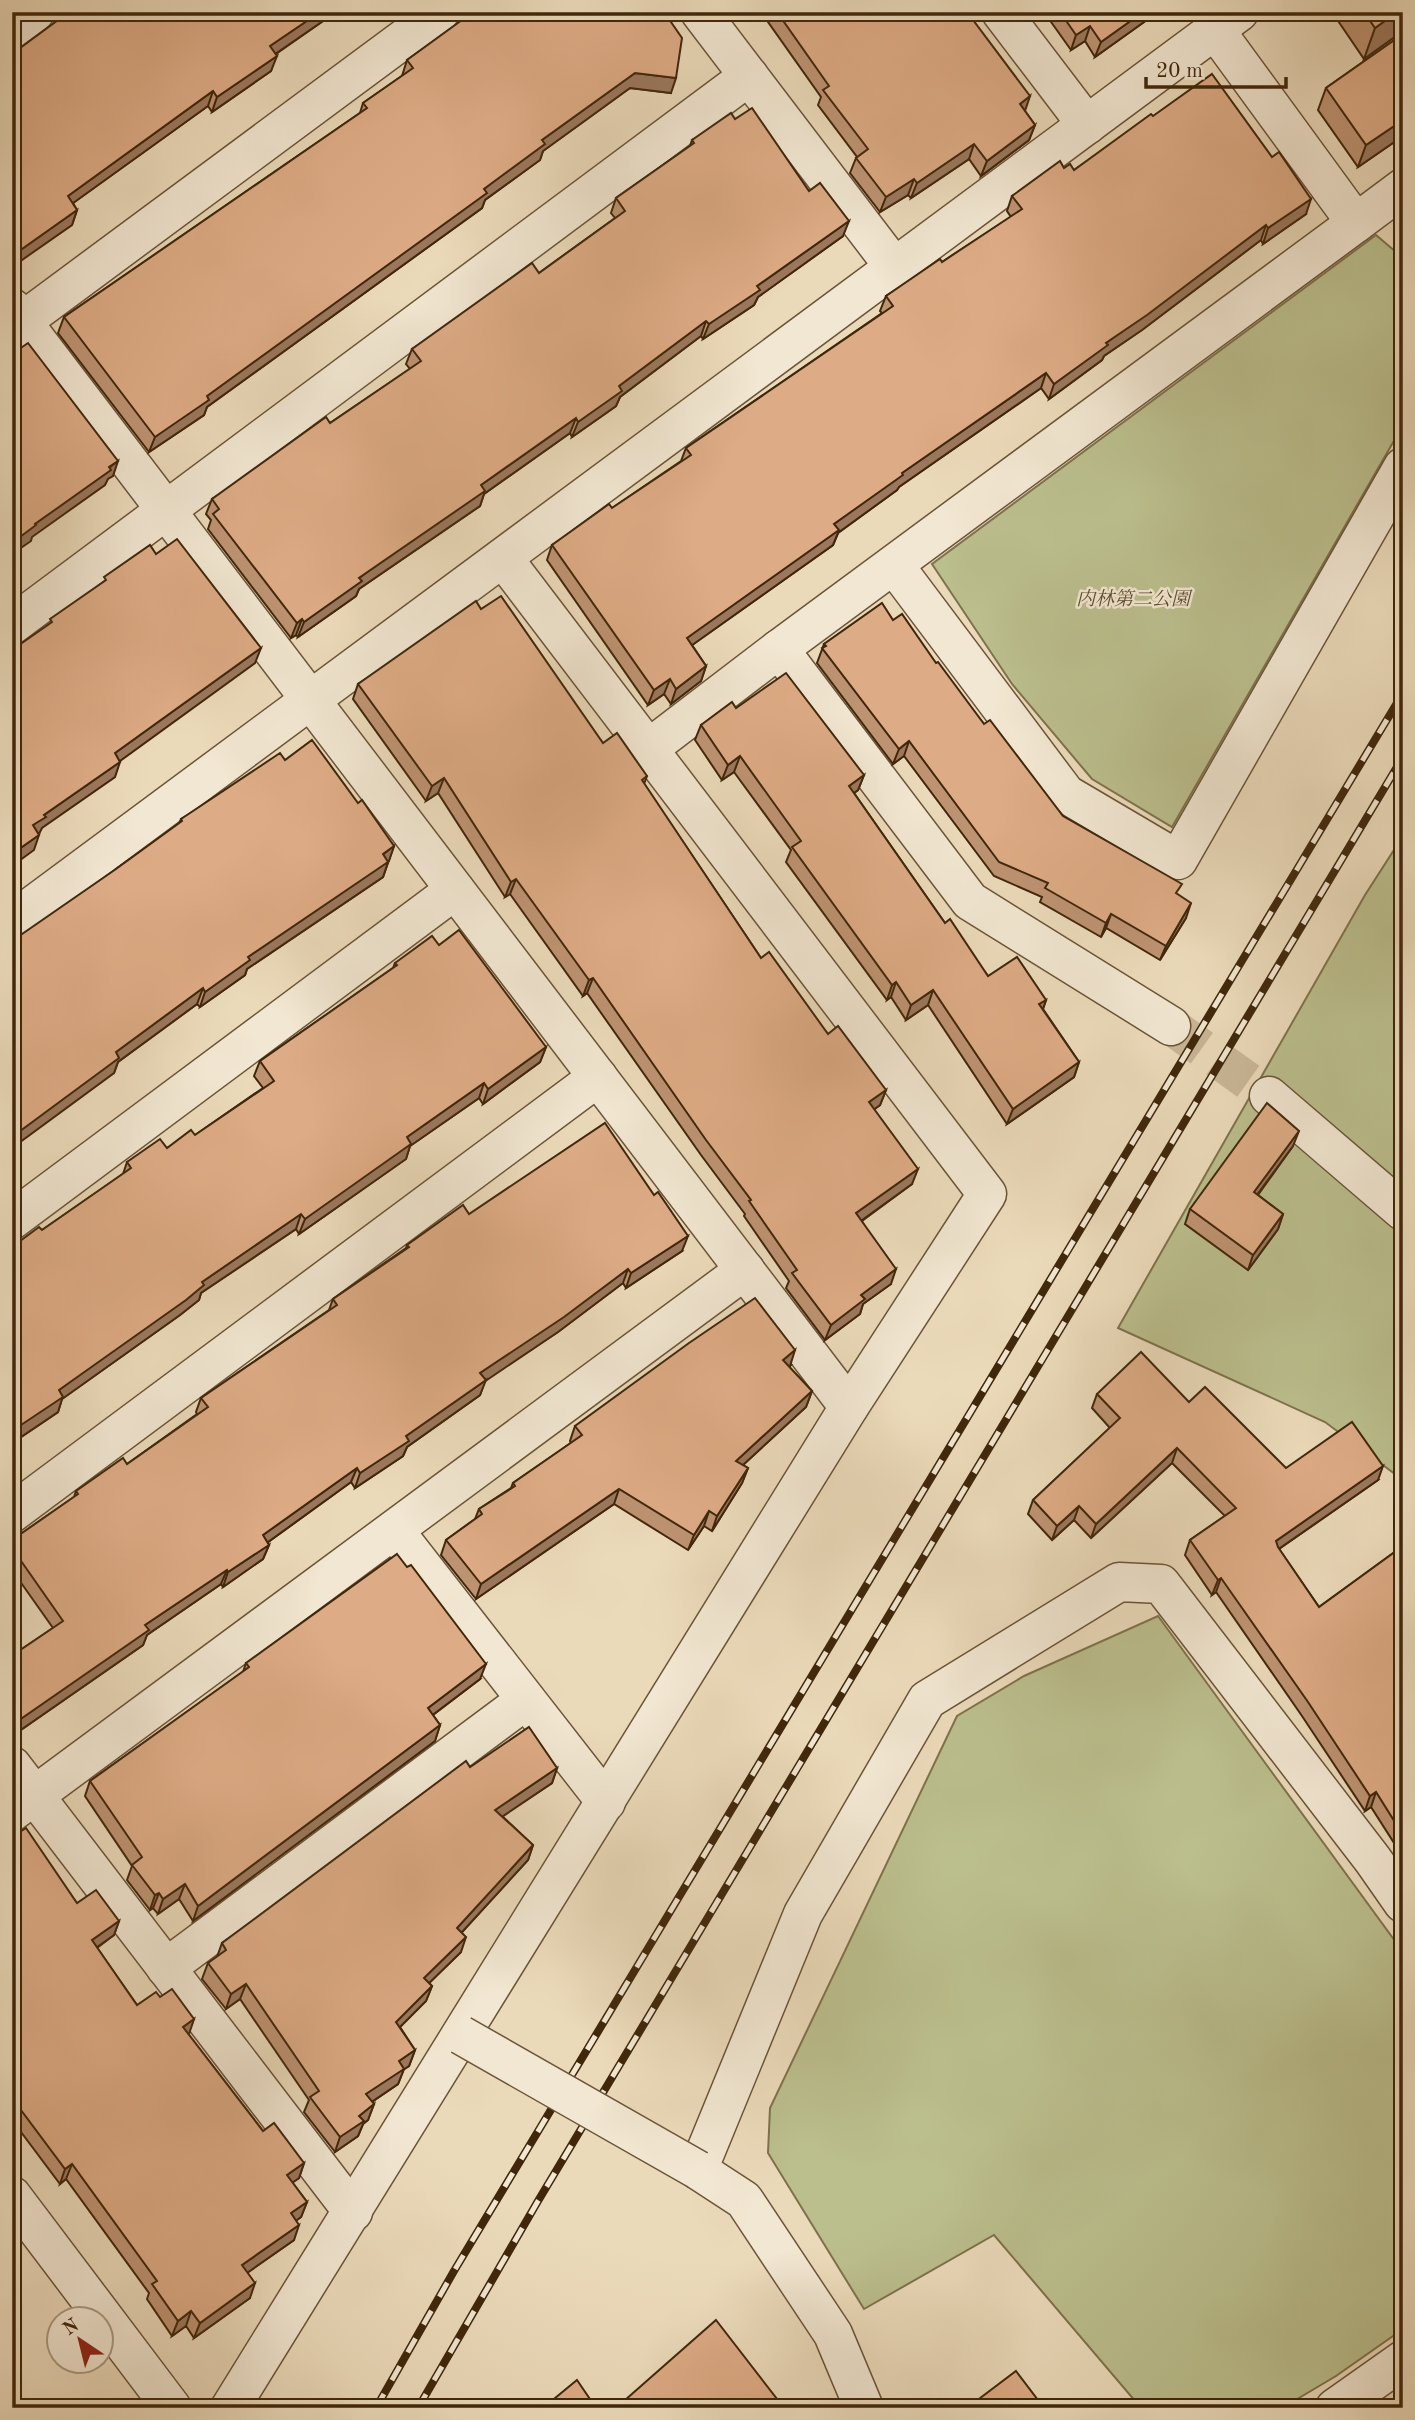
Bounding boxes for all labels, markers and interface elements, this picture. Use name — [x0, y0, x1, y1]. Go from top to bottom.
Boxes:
scale bar — [1146, 46, 1286, 90]
text: 20 m — [1156, 61, 1203, 82]
park label: 内林第二公園 — [1076, 589, 1193, 610]
north arrow — [46, 2304, 116, 2374]
text: N — [60, 2316, 83, 2340]

